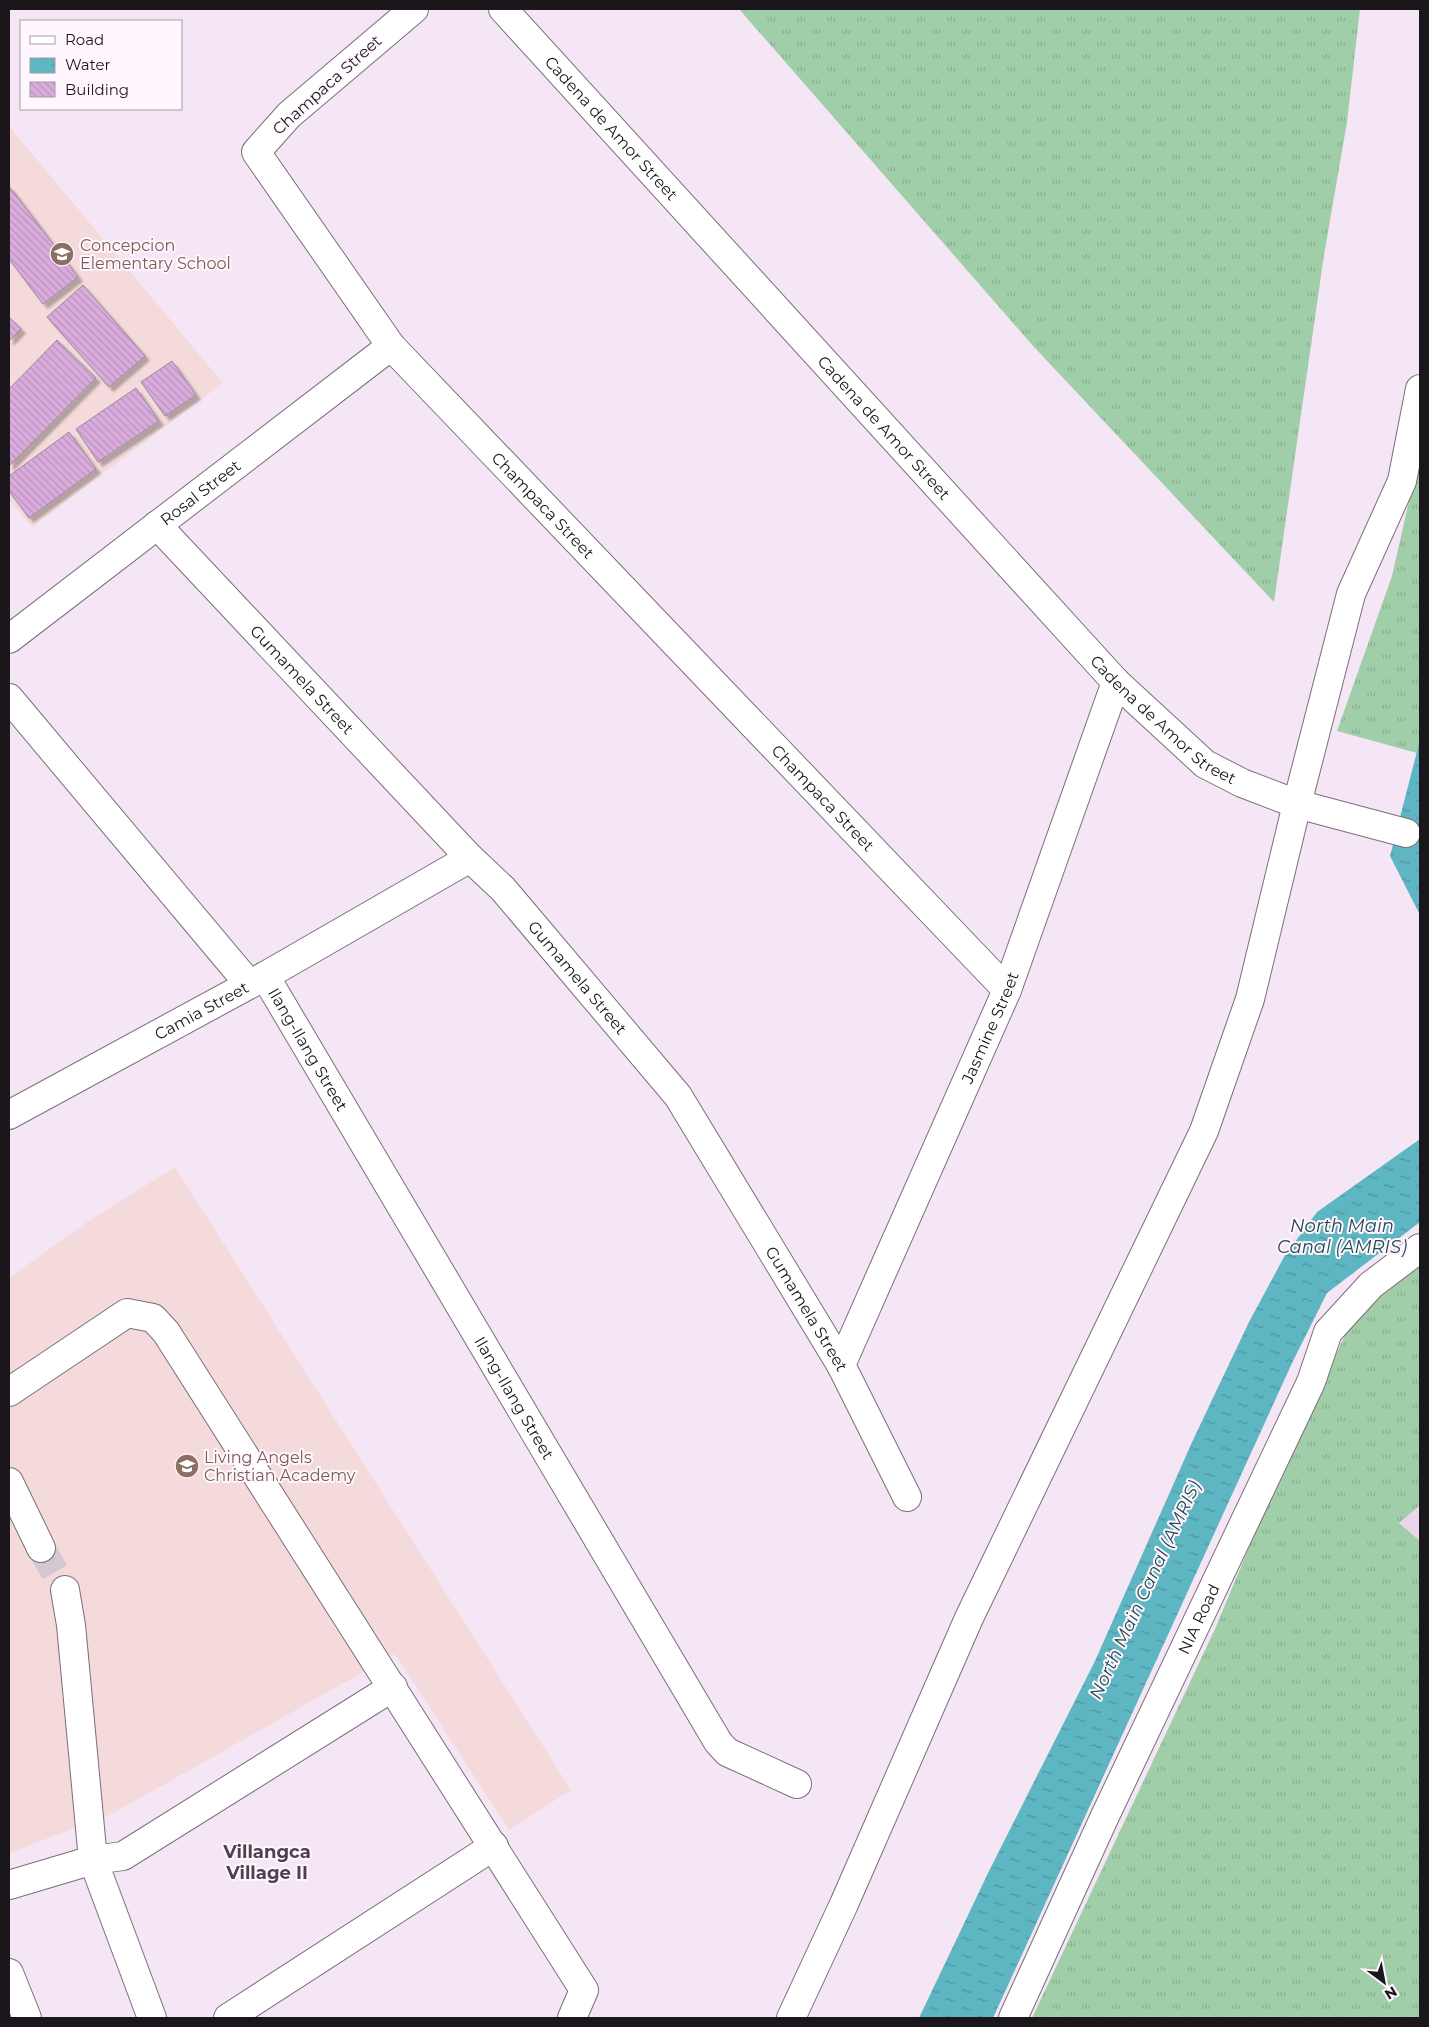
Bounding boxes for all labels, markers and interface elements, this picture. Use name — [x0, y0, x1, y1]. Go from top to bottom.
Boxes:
legend — [20, 20, 182, 110]
text: Road — [65, 30, 104, 49]
street label: Champaca Street — [269, 31, 386, 139]
street label: Cadena de Amor Street — [541, 52, 682, 204]
text: Water — [65, 55, 111, 74]
text: Building — [65, 80, 129, 99]
place label: Concepcion Elementary School — [80, 236, 231, 273]
school or university icon: Concepcion Elementary School — [49, 241, 75, 267]
street label: Cadena de Amor Street — [814, 352, 955, 504]
street label: Champaca Street — [488, 448, 599, 563]
street label: Rosal Street — [156, 455, 244, 529]
street label: Gumamela Street — [246, 621, 358, 738]
street label: Cadena de Amor Street — [1087, 651, 1240, 788]
street label: Champaca Street — [768, 741, 879, 855]
street label: Gumamela Street — [524, 917, 631, 1038]
street label: Jasmine Street — [957, 969, 1022, 1087]
street label: Camia Street — [151, 977, 252, 1044]
street label: Ilang-Ilang Street — [265, 984, 352, 1114]
water label: North Main Canal (AMRIS) — [1277, 1215, 1407, 1258]
street label: Gumamela Street — [762, 1243, 852, 1375]
street label: Ilang-Ilang Street — [471, 1333, 558, 1463]
place label: Living Angels Christian Academy — [204, 1448, 356, 1485]
school or university icon: Living Angels Christian Academy — [174, 1453, 200, 1479]
water label: North Main Canal (AMRIS) — [1085, 1477, 1205, 1703]
street label: NIA Road — [1174, 1581, 1223, 1657]
district label: Villangca Village II — [222, 1841, 311, 1884]
north arrow — [1359, 1957, 1409, 2007]
text: N — [1381, 1982, 1400, 2004]

